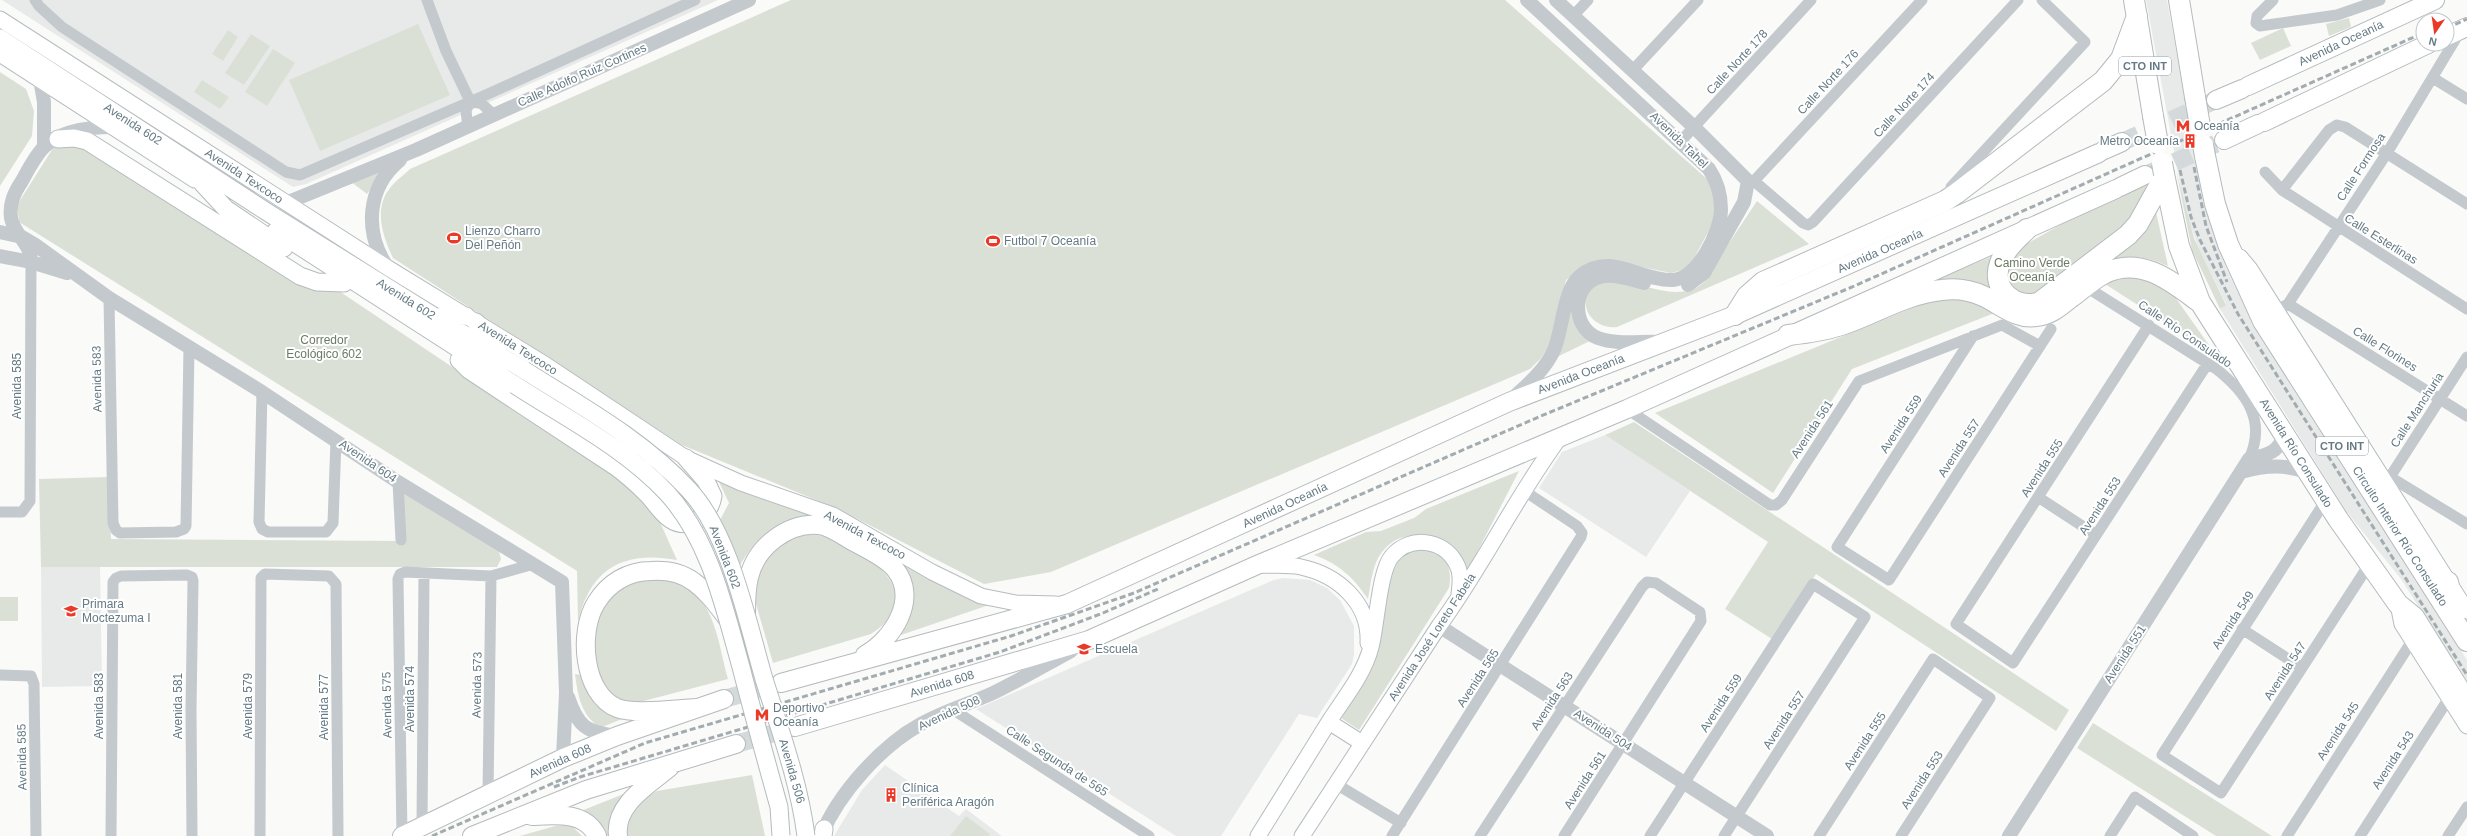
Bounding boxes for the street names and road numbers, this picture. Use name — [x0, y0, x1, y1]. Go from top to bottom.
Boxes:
street label: Avenida Oceanía — [2296, 17, 2386, 69]
street label: Calle Norte 178 — [1703, 27, 1771, 97]
street label: Calle Adolfo Ruiz Cortines — [515, 40, 649, 110]
street label: Calle Norte 176 — [1794, 47, 1862, 117]
road number: CTO INT — [2119, 57, 2171, 75]
street label: Calle Norte 174 — [1870, 70, 1938, 140]
street label: Avenida 602 — [101, 100, 165, 148]
street label: Avenida Tahel — [1647, 109, 1711, 171]
street label: Calle Formosa — [2334, 130, 2388, 204]
street label: Avenida Texcoco — [202, 146, 286, 207]
street label: Calle Esterlinas — [2342, 211, 2420, 267]
street label: Avenida Oceanía — [1835, 226, 1925, 276]
street label: Avenida 602 — [374, 275, 438, 323]
street label: Calle Río Consulado — [2135, 297, 2235, 371]
street label: Avenida Texcoco — [476, 318, 560, 378]
street label: Calle Florines — [2350, 324, 2420, 374]
street label: Avenida 583 — [89, 345, 105, 412]
street label: Avenida Oceanía — [1536, 351, 1627, 397]
street label: Avenida 585 — [10, 352, 24, 419]
street label: Calle Manchuria — [2388, 370, 2447, 450]
street label: Avenida 559 — [1877, 392, 1925, 456]
street label: Avenida Río Consulado — [2257, 396, 2335, 510]
street label: Avenida 561 — [1788, 397, 1836, 461]
street label: Avenida 557 — [1935, 416, 1983, 480]
street label: Avenida 555 — [2018, 436, 2066, 500]
street label: Avenida 604 — [337, 437, 400, 486]
road number: CTO INT — [2316, 437, 2368, 455]
street label: Circuito Interior Río Consulado — [2349, 463, 2451, 609]
street label: Avenida 553 — [2076, 474, 2124, 538]
street label: Avenida Oceanía — [1240, 479, 1330, 531]
street label: Avenida Texcoco — [822, 508, 908, 563]
street label: Avenida 602 — [707, 523, 744, 591]
street label: Avenida José Loreto Fabela — [1385, 570, 1479, 703]
street label: Avenida 549 — [2209, 588, 2257, 652]
street label: Avenida 551 — [2101, 622, 2149, 686]
street label: Avenida 547 — [2261, 639, 2309, 703]
street label: Avenida 565 — [1454, 646, 1502, 710]
street label: Avenida 573 — [469, 651, 485, 718]
street label: Avenida 574 — [403, 665, 417, 732]
street label: Avenida 608 — [908, 667, 976, 700]
street label: Avenida 563 — [1528, 669, 1576, 733]
street label: Avenida 575 — [379, 671, 395, 738]
street label: Avenida 559 — [1697, 671, 1745, 735]
street label: Avenida 583 — [92, 672, 106, 739]
street label: Avenida 581 — [171, 672, 185, 739]
street label: Avenida 579 — [241, 672, 255, 739]
street label: Avenida 577 — [317, 673, 331, 740]
street label: Avenida 557 — [1760, 688, 1808, 752]
street label: Avenida 508 — [916, 692, 982, 733]
street label: Avenida 545 — [2314, 699, 2362, 763]
street label: Avenida 504 — [1571, 706, 1635, 754]
street label: Avenida 555 — [1841, 709, 1889, 773]
street label: Avenida 585 — [14, 723, 30, 790]
street label: Calle Segunda de 565 — [1003, 723, 1111, 799]
street label: Avenida 543 — [2369, 728, 2417, 792]
street label: Avenida 506 — [776, 737, 808, 805]
street label: Avenida 608 — [527, 741, 594, 781]
street label: Avenida 561 — [1561, 748, 1609, 812]
street label: Avenida 553 — [1898, 748, 1946, 812]

